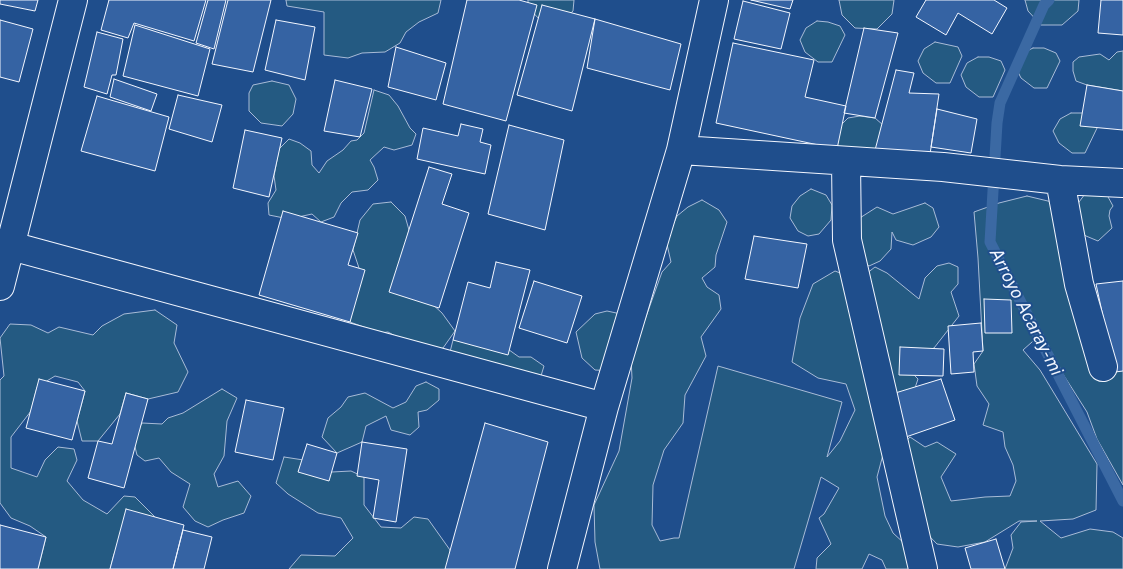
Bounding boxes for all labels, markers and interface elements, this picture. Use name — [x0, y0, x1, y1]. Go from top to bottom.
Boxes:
water label: Arroyo Acaray-mi — [985, 245, 1067, 379]

